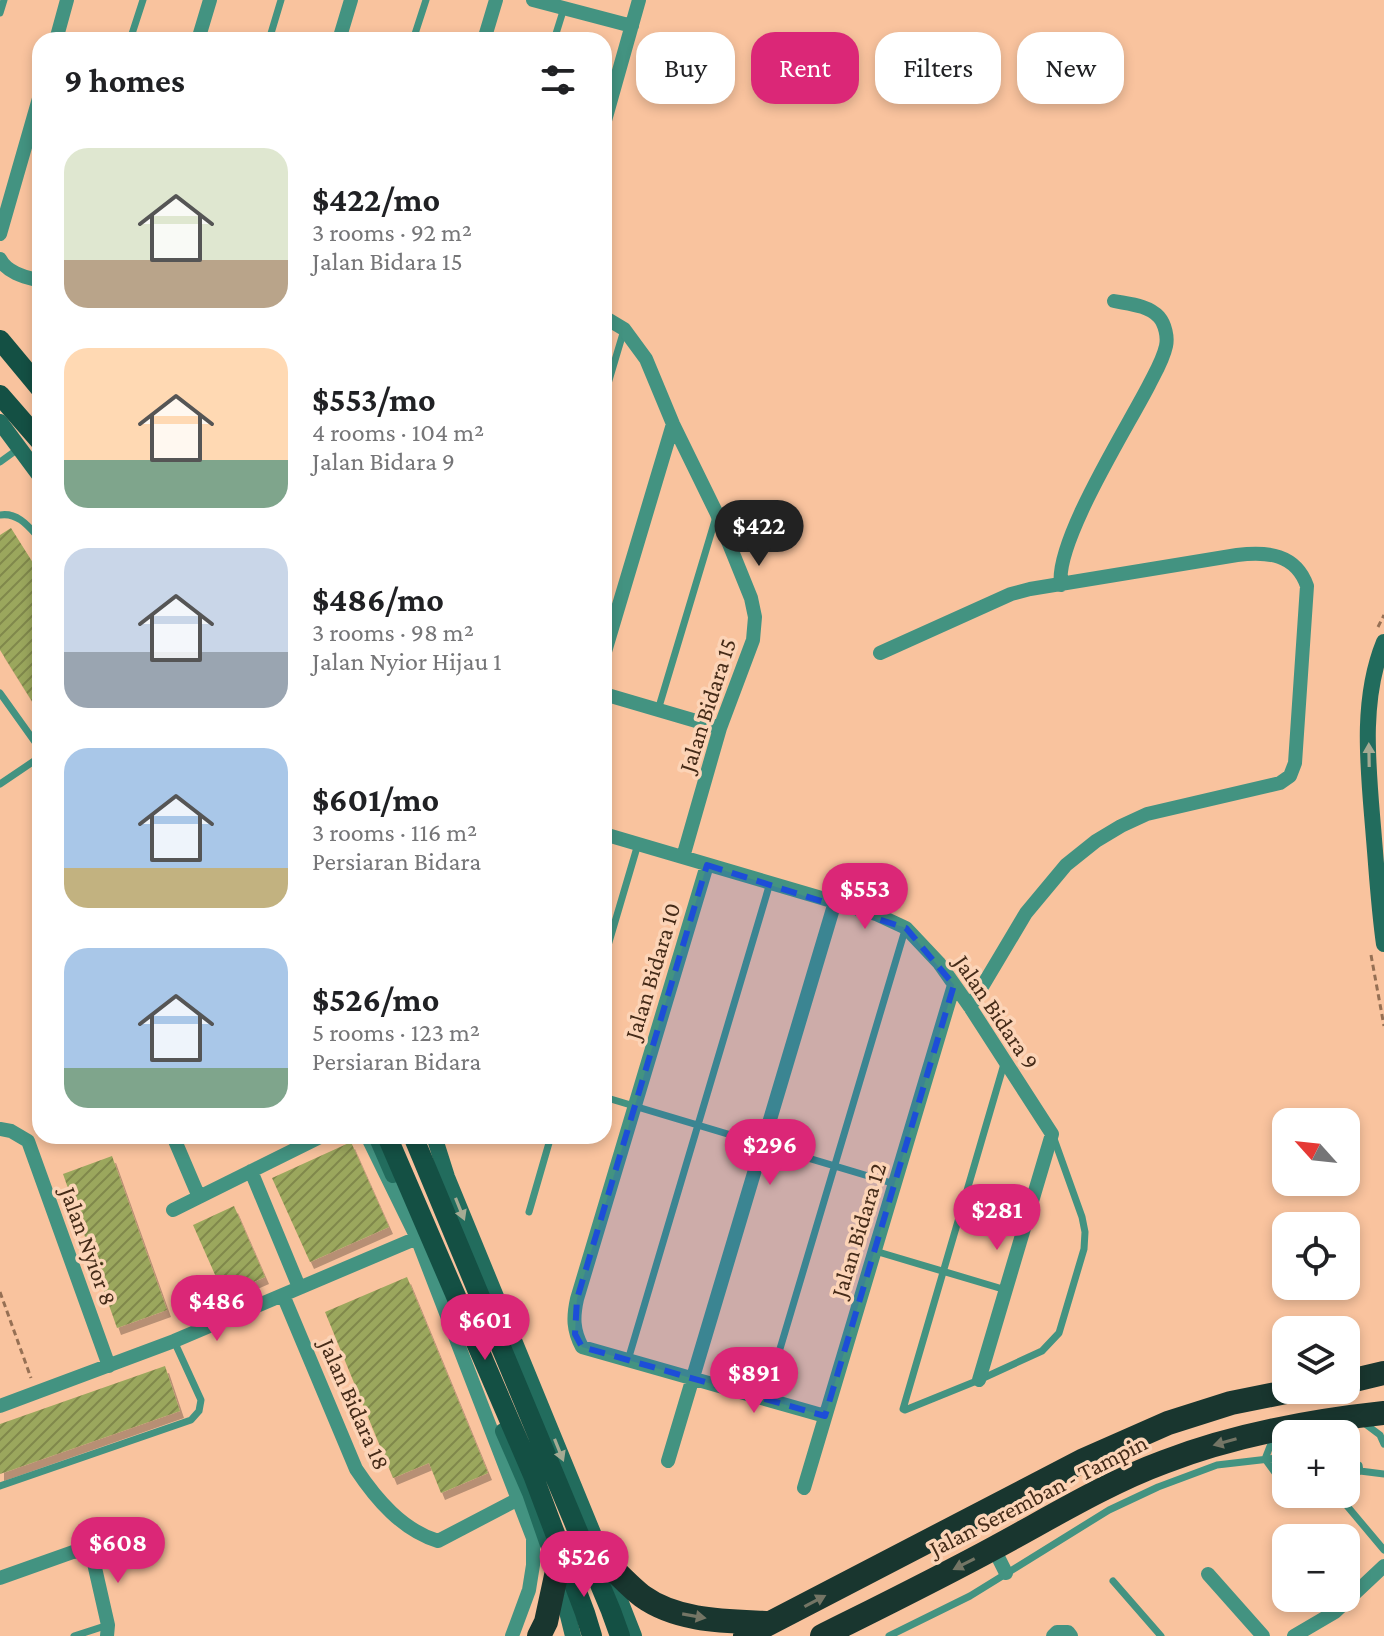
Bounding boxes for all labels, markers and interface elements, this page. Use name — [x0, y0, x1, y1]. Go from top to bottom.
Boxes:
chip: Buy — [636, 32, 735, 104]
chip: Rent — [751, 32, 859, 104]
chip: Filters — [875, 32, 1001, 104]
chip: New — [1017, 32, 1124, 104]
icon: filters — [536, 58, 580, 102]
text: 9 homes — [64, 62, 185, 99]
icon: home — [128, 180, 224, 276]
text: $422/mo — [312, 181, 440, 218]
text: 3 rooms · 92 m² — [312, 218, 472, 247]
text: Jalan Bidara 15 — [312, 247, 463, 276]
icon: home — [128, 380, 224, 476]
text: $553/mo — [312, 381, 436, 418]
text: 4 rooms · 104 m² — [312, 418, 484, 447]
text: Jalan Bidara 9 — [312, 447, 455, 476]
pin: $422 — [712, 500, 806, 568]
text: $422 — [733, 511, 785, 540]
icon: home — [128, 580, 224, 676]
text: $486/mo — [312, 581, 444, 618]
text: 3 rooms · 98 m² — [312, 618, 474, 647]
street label: Jalan Bidara 15 — [672, 635, 741, 777]
text: Jalan Nyior Hijau 1 — [312, 647, 502, 676]
one-way arrow — [1363, 742, 1375, 767]
icon: home — [128, 780, 224, 876]
text: $601/mo — [312, 781, 439, 818]
text: 3 rooms · 116 m² — [312, 818, 477, 847]
text: Persiaran Bidara — [312, 847, 481, 876]
pin: $553 — [818, 863, 912, 931]
text: $553 — [840, 874, 890, 903]
street label: Jalan Bidara 10 — [618, 899, 686, 1044]
street label: Jalan Bidara 9 — [948, 948, 1045, 1074]
icon: home — [128, 980, 224, 1076]
text: $526/mo — [312, 981, 439, 1018]
text: 5 rooms · 123 m² — [312, 1018, 480, 1047]
text: Persiaran Bidara — [312, 1047, 481, 1076]
north arrow — [1272, 1108, 1360, 1196]
map controls — [1272, 1108, 1360, 1612]
pin: $296 — [723, 1119, 817, 1187]
text: $296 — [743, 1130, 797, 1159]
street label: Jalan Bidara 12 — [824, 1159, 891, 1302]
street label: Jalan Nyior 8 — [54, 1181, 123, 1309]
pin: $281 — [950, 1184, 1044, 1252]
text: $281 — [971, 1195, 1023, 1224]
one-way arrow — [454, 1197, 467, 1221]
button: locate — [1272, 1212, 1360, 1300]
pin: $486 — [170, 1275, 264, 1343]
text: $486 — [189, 1286, 245, 1315]
pin: $601 — [438, 1294, 532, 1362]
text: $601 — [459, 1305, 511, 1334]
button: layers — [1272, 1316, 1360, 1404]
street label: Jalan Bidara 18 — [313, 1332, 396, 1474]
pin: $891 — [707, 1347, 801, 1415]
text: $891 — [728, 1358, 780, 1387]
button: + — [1272, 1420, 1360, 1508]
street label: Jalan Seremban - Tampin — [923, 1428, 1152, 1563]
one-way arrow — [1212, 1437, 1237, 1449]
one-way arrow — [553, 1438, 566, 1462]
pin: $608 — [71, 1517, 165, 1585]
button: − — [1272, 1524, 1360, 1612]
text: $608 — [89, 1528, 147, 1557]
pin: $526 — [537, 1531, 631, 1599]
text: $526 — [558, 1542, 610, 1571]
one-way arrow — [953, 1557, 976, 1570]
one-way arrow — [804, 1594, 827, 1607]
one-way arrow — [682, 1610, 707, 1622]

